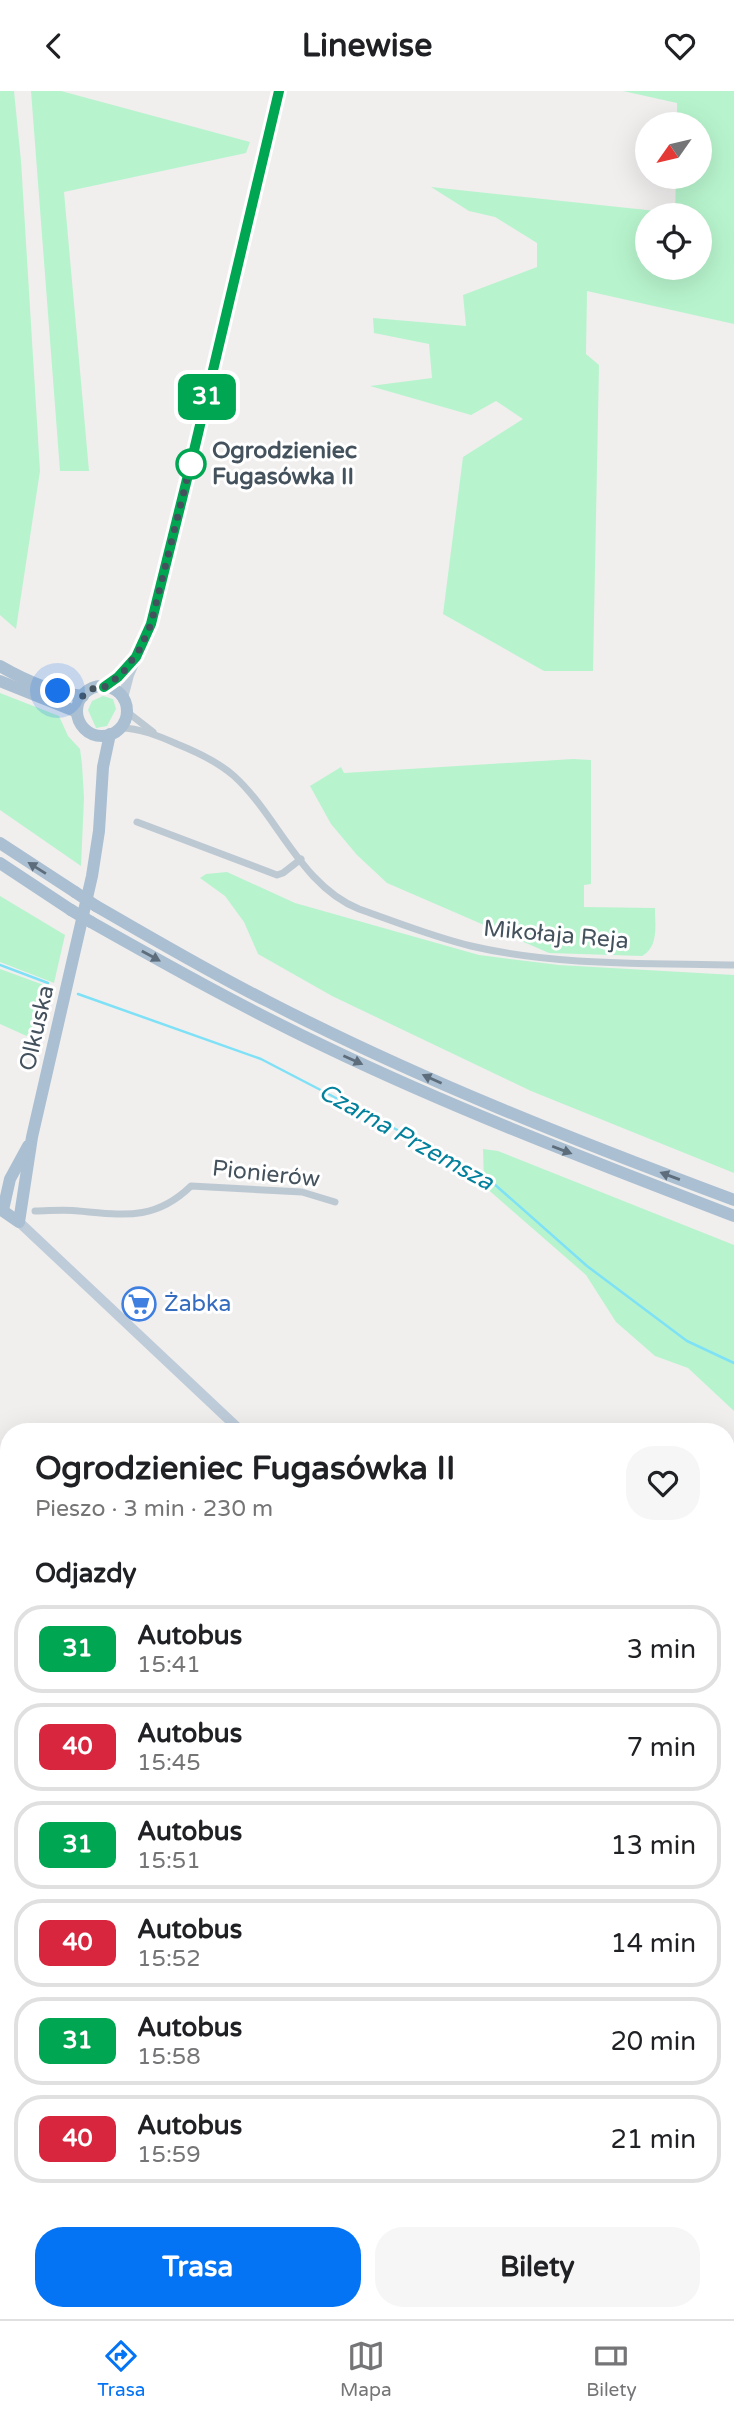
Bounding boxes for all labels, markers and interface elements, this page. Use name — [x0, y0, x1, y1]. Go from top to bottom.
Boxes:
icon: back — [35, 27, 73, 65]
text: Linewise — [302, 27, 432, 65]
icon: heart — [661, 27, 699, 65]
north arrow — [635, 112, 712, 189]
map controls — [635, 112, 712, 280]
button: locate — [635, 203, 712, 280]
line badge: 31 — [176, 374, 238, 420]
text: 31 — [192, 382, 222, 411]
place label: Ogrodzieniec Fugasówka II — [212, 437, 357, 491]
marker: Ogrodzieniec Fugasówka II — [176, 449, 206, 479]
your location — [40, 673, 75, 708]
one-way arrow — [28, 862, 47, 875]
street label: Mikołaja Reja — [482, 915, 630, 955]
one-way arrow — [141, 950, 160, 962]
street label: Olkuska — [14, 982, 60, 1074]
one-way arrow — [343, 1054, 363, 1066]
one-way arrow — [422, 1073, 443, 1084]
water label: Czarna Przemsza — [314, 1077, 499, 1197]
one-way arrow — [552, 1144, 573, 1155]
street label: Pionierów — [211, 1154, 321, 1194]
one-way arrow — [660, 1171, 681, 1182]
supermarket icon: Żabka — [120, 1285, 158, 1323]
place label: Żabka — [164, 1290, 231, 1318]
button: heart — [626, 1446, 700, 1520]
text: Ogrodzieniec Fugasówka II — [35, 1449, 455, 1488]
text: Pieszo · 3 min · 230 m — [35, 1495, 273, 1523]
text: Odjazdy — [35, 1558, 137, 1589]
text: Autobus — [137, 1620, 242, 1651]
text: 31 — [62, 1634, 93, 1663]
text: 3 min — [627, 1634, 696, 1665]
text: 15:41 — [137, 1651, 201, 1679]
text: Autobus — [137, 1718, 242, 1749]
text: 40 — [62, 1732, 93, 1761]
text: 7 min — [627, 1732, 696, 1763]
text: 15:45 — [137, 1749, 201, 1777]
text: Autobus — [137, 1816, 242, 1847]
text: 31 — [62, 1830, 93, 1859]
text: 13 min — [610, 1830, 696, 1861]
text: 15:51 — [137, 1847, 201, 1875]
text: Autobus — [137, 1914, 242, 1945]
text: 40 — [62, 1928, 93, 1957]
text: 14 min — [610, 1928, 696, 1959]
text: 15:52 — [137, 1945, 201, 1973]
text: Autobus — [137, 2012, 242, 2043]
text: 31 — [62, 2026, 93, 2055]
text: 20 min — [610, 2026, 696, 2057]
text: 15:58 — [137, 2043, 201, 2071]
text: Autobus — [137, 2110, 242, 2141]
text: 40 — [62, 2124, 93, 2153]
text: 21 min — [610, 2124, 696, 2155]
text: 15:59 — [137, 2141, 201, 2169]
button: Trasa — [35, 2227, 361, 2307]
button: Bilety — [375, 2227, 700, 2307]
tab: Trasa — [97, 2337, 145, 2401]
tab: Mapa — [340, 2337, 392, 2401]
tab: Bilety — [586, 2337, 637, 2401]

